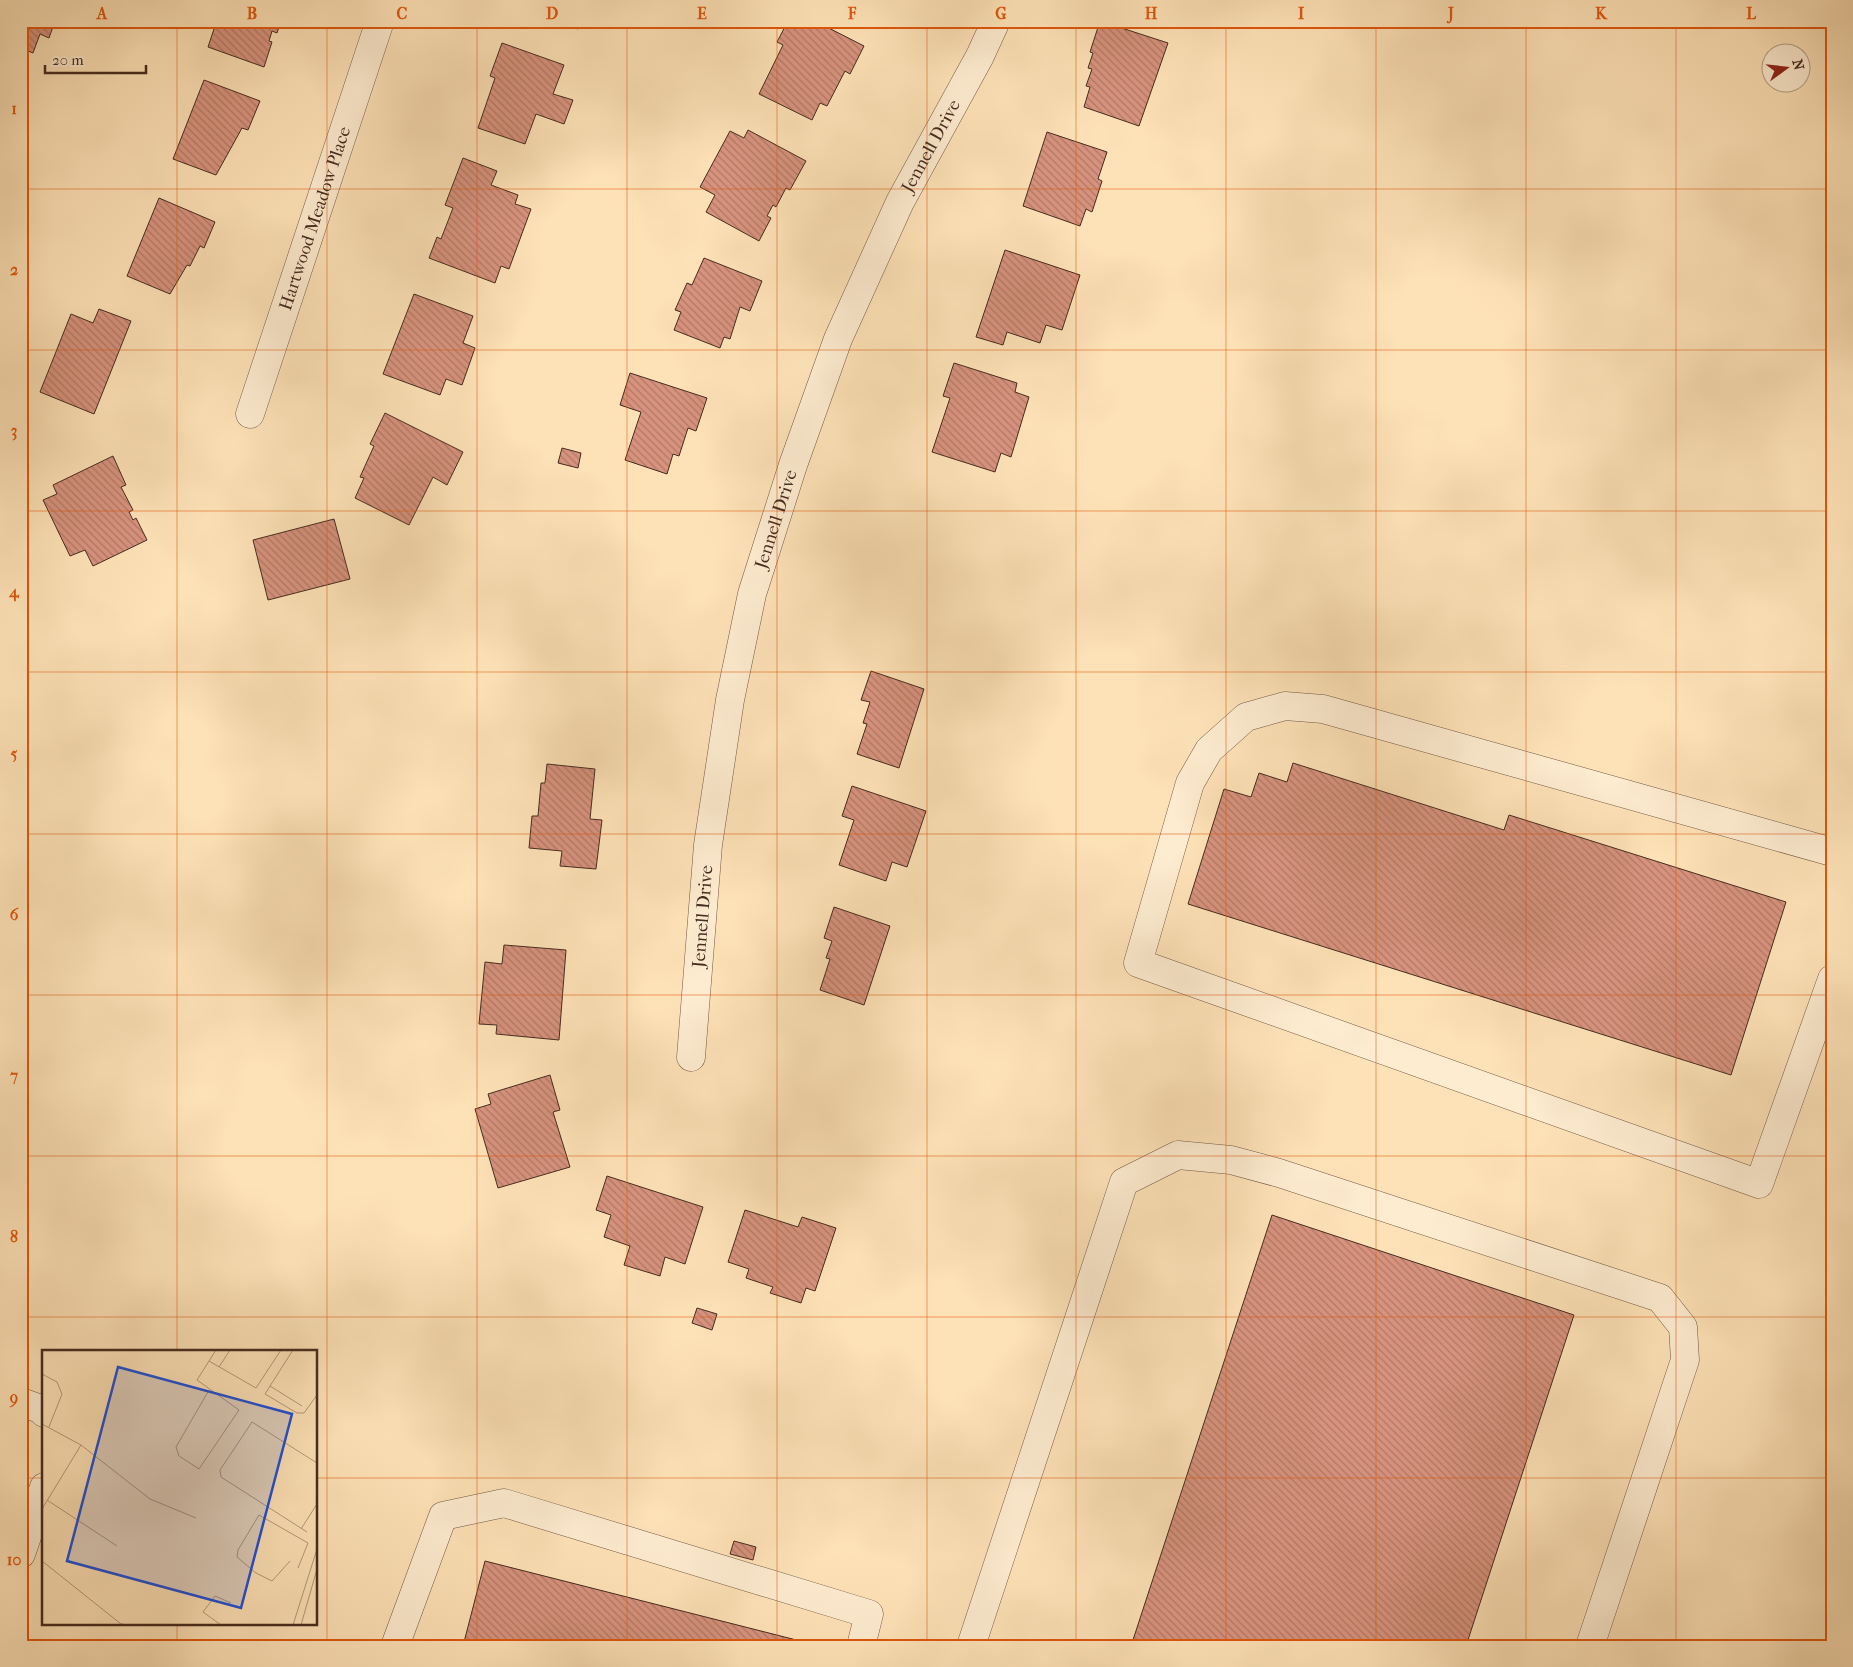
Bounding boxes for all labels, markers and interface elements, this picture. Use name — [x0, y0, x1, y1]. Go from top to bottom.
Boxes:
text: A — [96, 4, 108, 23]
text: B — [247, 4, 257, 23]
text: C — [397, 4, 408, 23]
text: D — [546, 4, 558, 23]
text: E — [697, 4, 707, 23]
text: F — [847, 4, 857, 23]
text: G — [995, 4, 1007, 23]
text: H — [1145, 4, 1158, 23]
text: I — [1298, 4, 1305, 23]
text: J — [1446, 4, 1454, 24]
text: K — [1595, 4, 1608, 23]
text: L — [1746, 4, 1756, 23]
scale bar — [45, 42, 146, 74]
north arrow — [1760, 42, 1810, 92]
text: 20 m — [52, 51, 84, 69]
text: N — [1788, 57, 1808, 72]
street label: Jennell Drive — [896, 96, 965, 198]
text: 1 — [11, 99, 17, 118]
street label: Hartwood Meadow Place — [275, 124, 355, 313]
text: 2 — [10, 260, 18, 279]
text: 3 — [11, 421, 17, 441]
street label: Jennell Drive — [750, 467, 802, 574]
text: 4 — [8, 582, 20, 602]
text: 5 — [11, 744, 18, 763]
street label: Jennell Drive — [688, 864, 717, 971]
text: 6 — [10, 905, 19, 924]
text: 7 — [9, 1066, 18, 1085]
text: 8 — [10, 1227, 18, 1246]
inset map — [42, 1350, 318, 1624]
text: 9 — [9, 1388, 18, 1408]
text: 10 — [7, 1550, 21, 1569]

